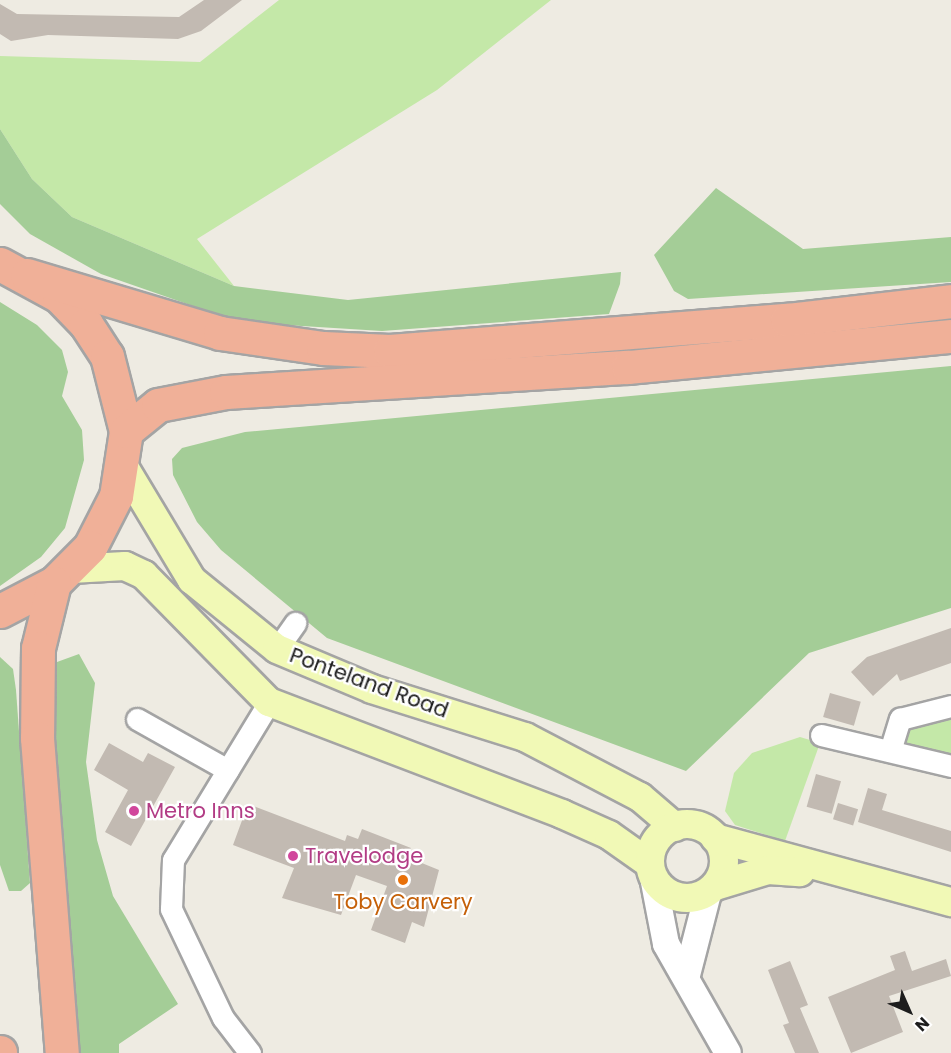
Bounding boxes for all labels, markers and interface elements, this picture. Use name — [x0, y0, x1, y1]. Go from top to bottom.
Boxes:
street label: Ponteland Road — [286, 643, 452, 723]
place label: Metro Inns — [146, 798, 255, 824]
marker: Metro Inns — [127, 804, 141, 818]
place label: Travelodge — [305, 843, 423, 869]
marker: Travelodge — [286, 849, 300, 863]
marker: Toby Carvery — [396, 873, 410, 887]
place label: Toby Carvery — [333, 889, 473, 915]
north arrow — [879, 981, 939, 1041]
text: N — [910, 1012, 934, 1036]

